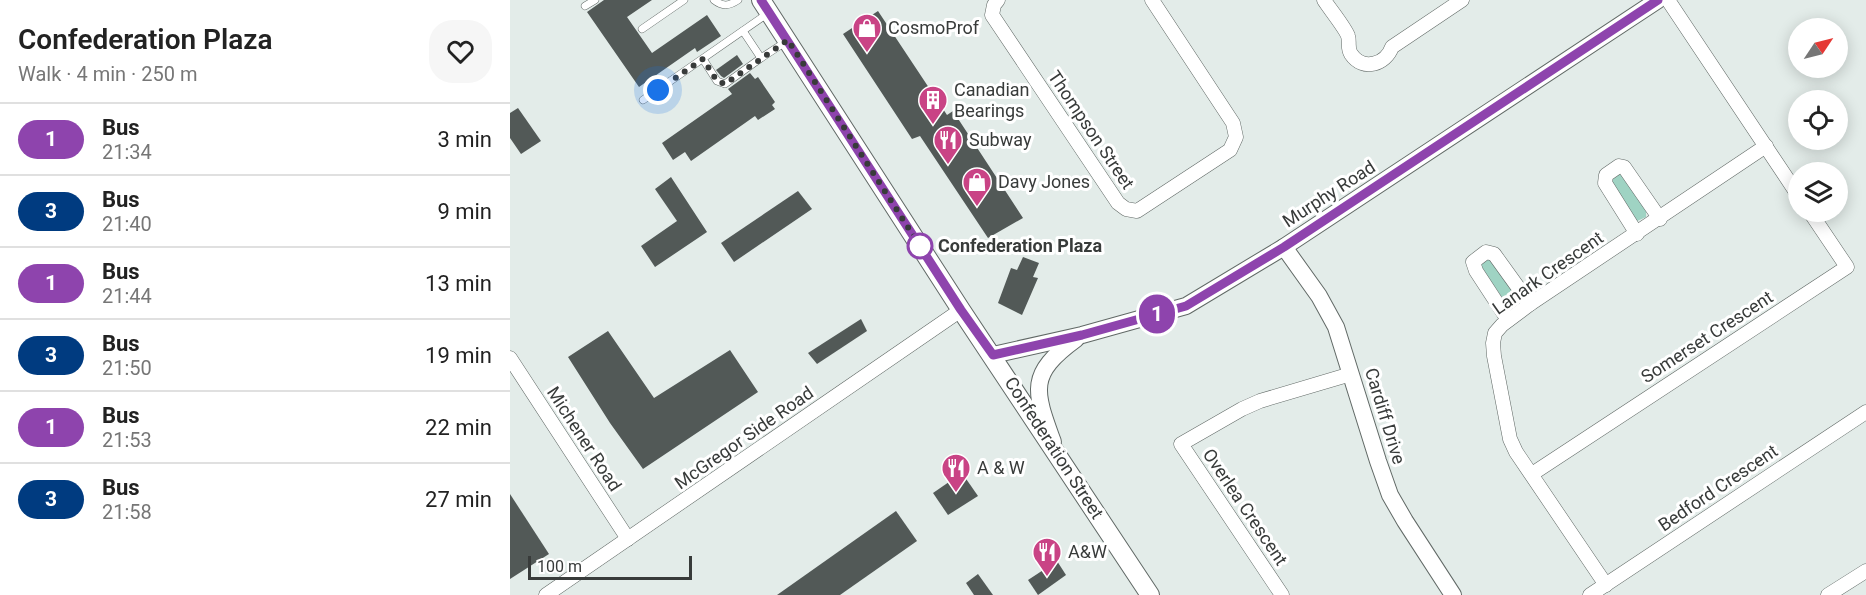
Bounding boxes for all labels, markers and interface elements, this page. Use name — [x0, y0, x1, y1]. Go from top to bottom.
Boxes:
shop icon: CosmoProf — [851, 12, 883, 54]
place label: CosmoProf — [888, 17, 980, 38]
north arrow — [1788, 18, 1848, 78]
map controls — [1788, 18, 1848, 222]
button: heart — [429, 20, 492, 83]
text: Confederation Plaza — [18, 23, 273, 56]
text: Walk · 4 min · 250 m — [18, 62, 197, 86]
street label: Thompson Street — [1044, 67, 1139, 193]
your location — [643, 75, 673, 105]
place label: Canadian Bearings — [954, 79, 1030, 121]
building icon: Canadian Bearings — [917, 84, 949, 126]
button: locate — [1788, 90, 1848, 150]
text: Bus — [102, 115, 140, 140]
restaurant icon: Subway — [932, 124, 964, 166]
text: 1 — [45, 127, 57, 151]
text: 3 min — [437, 127, 492, 152]
place label: Subway — [969, 129, 1032, 150]
text: 21:34 — [102, 140, 152, 164]
street label: Murphy Road — [1279, 156, 1379, 231]
button: layers — [1788, 162, 1848, 222]
shop icon: Davy Jones — [961, 166, 993, 208]
place label: Davy Jones — [998, 171, 1090, 192]
text: Bus — [102, 187, 140, 212]
text: 3 — [45, 199, 57, 223]
text: 9 min — [437, 199, 492, 224]
text: 21:40 — [102, 212, 152, 236]
street label: Lanark Crescent — [1488, 227, 1607, 319]
marker: Confederation Plaza — [907, 233, 933, 259]
place label: Confederation Plaza — [938, 235, 1103, 256]
text: Bus — [102, 259, 140, 284]
text: 1 — [45, 271, 57, 295]
text: 13 min — [425, 271, 492, 296]
text: 21:44 — [102, 284, 152, 308]
street label: Somerset Crescent — [1637, 286, 1777, 387]
line badge: 1 — [1138, 294, 1176, 334]
text: 1 — [1151, 302, 1163, 326]
text: Bus — [102, 331, 140, 356]
text: 3 — [45, 343, 57, 367]
text: 19 min — [425, 343, 492, 368]
text: 21:50 — [102, 356, 152, 380]
street label: Cardiff Drive — [1361, 365, 1410, 466]
street label: Confederation Street — [1001, 373, 1108, 523]
street label: McGregor Side Road — [670, 382, 817, 493]
street label: Michener Road — [543, 383, 626, 495]
text: Bus — [102, 403, 140, 428]
text: 1 — [45, 415, 57, 439]
text: 22 min — [425, 415, 492, 440]
text: 21:53 — [102, 428, 152, 452]
street label: Bedford Crescent — [1654, 440, 1781, 535]
street label: Overlea Crescent — [1199, 444, 1292, 569]
restaurant icon: A & W — [940, 452, 972, 494]
place label: A & W — [977, 457, 1025, 478]
text: Bus — [102, 475, 140, 500]
text: 3 — [45, 487, 57, 511]
text: 27 min — [425, 487, 492, 512]
text: 21:58 — [102, 500, 152, 524]
restaurant icon: A&W — [1031, 536, 1063, 578]
place label: A&W — [1068, 541, 1107, 562]
scale bar — [528, 553, 692, 580]
text: 100 m — [537, 557, 582, 576]

